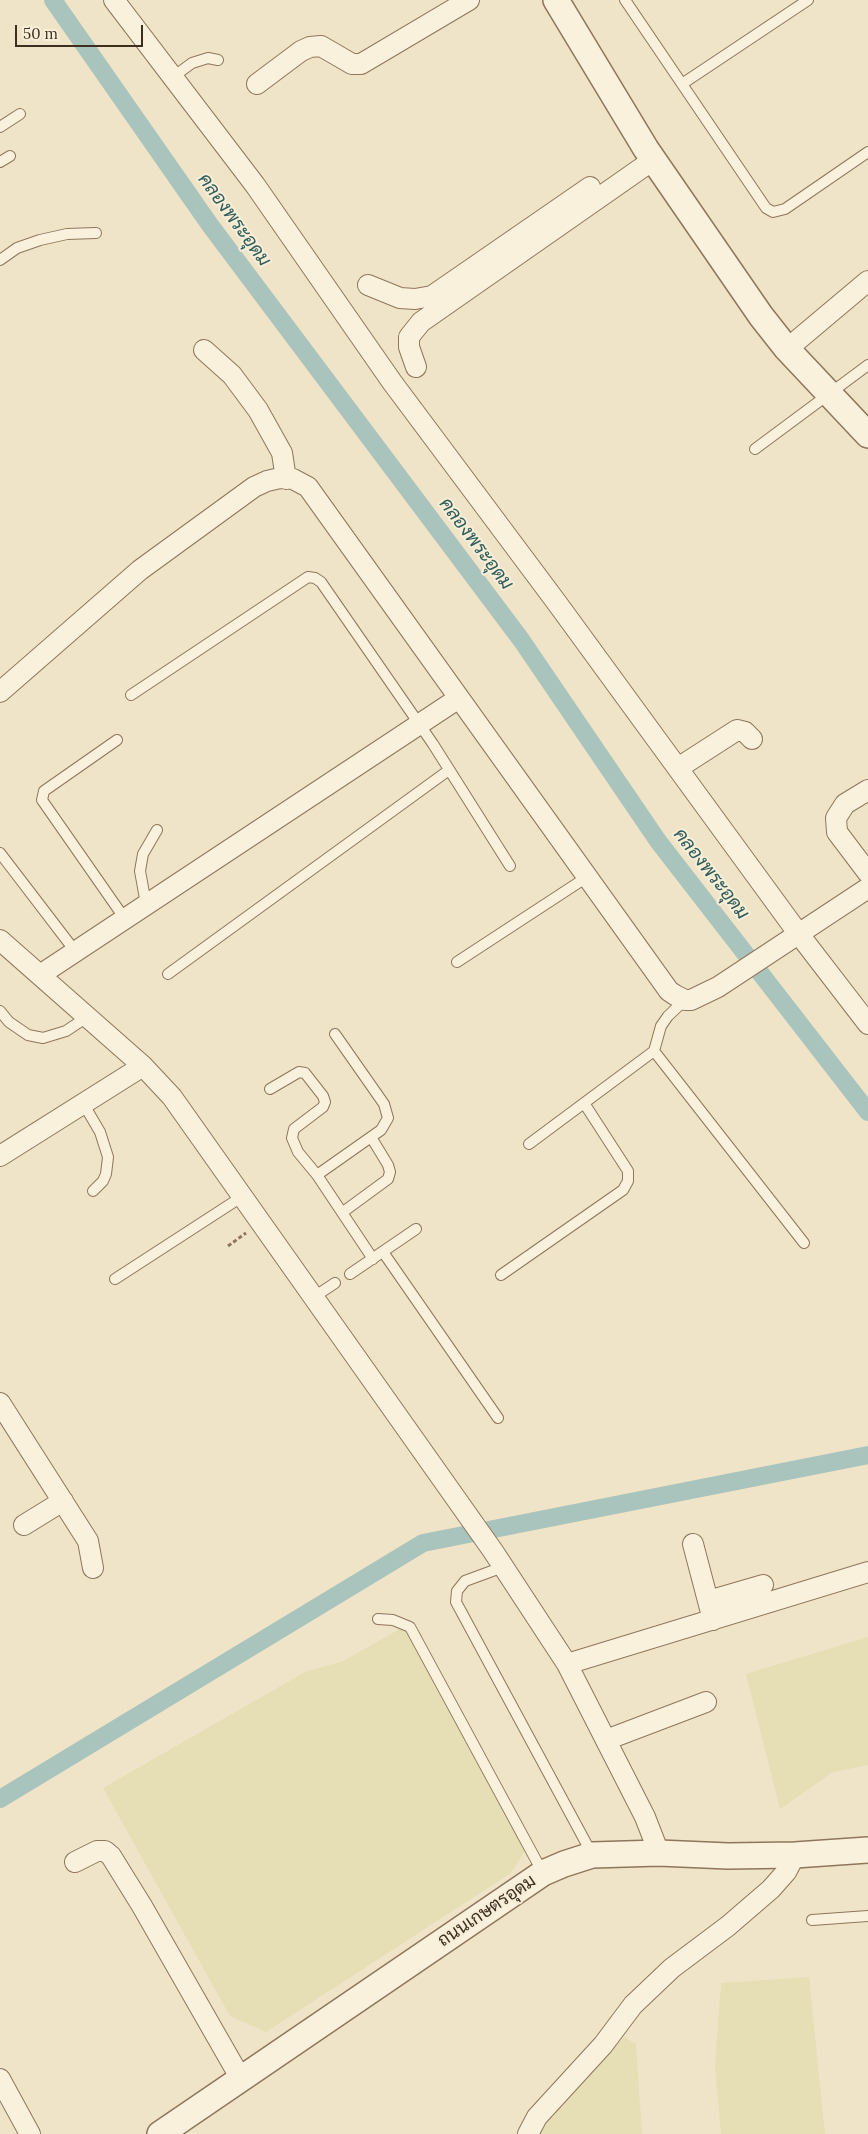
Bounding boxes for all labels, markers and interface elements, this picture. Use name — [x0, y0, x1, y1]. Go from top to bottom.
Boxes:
scale bar — [18, 15, 145, 47]
text: 50 m — [23, 24, 58, 43]
water label: คลองพระอุดม — [193, 169, 275, 271]
water label: คลองพระอุดม — [434, 493, 518, 595]
water label: คลองพระอุดม — [668, 824, 754, 924]
street label: ถนนเกษตรอุดม — [434, 1870, 540, 1952]

